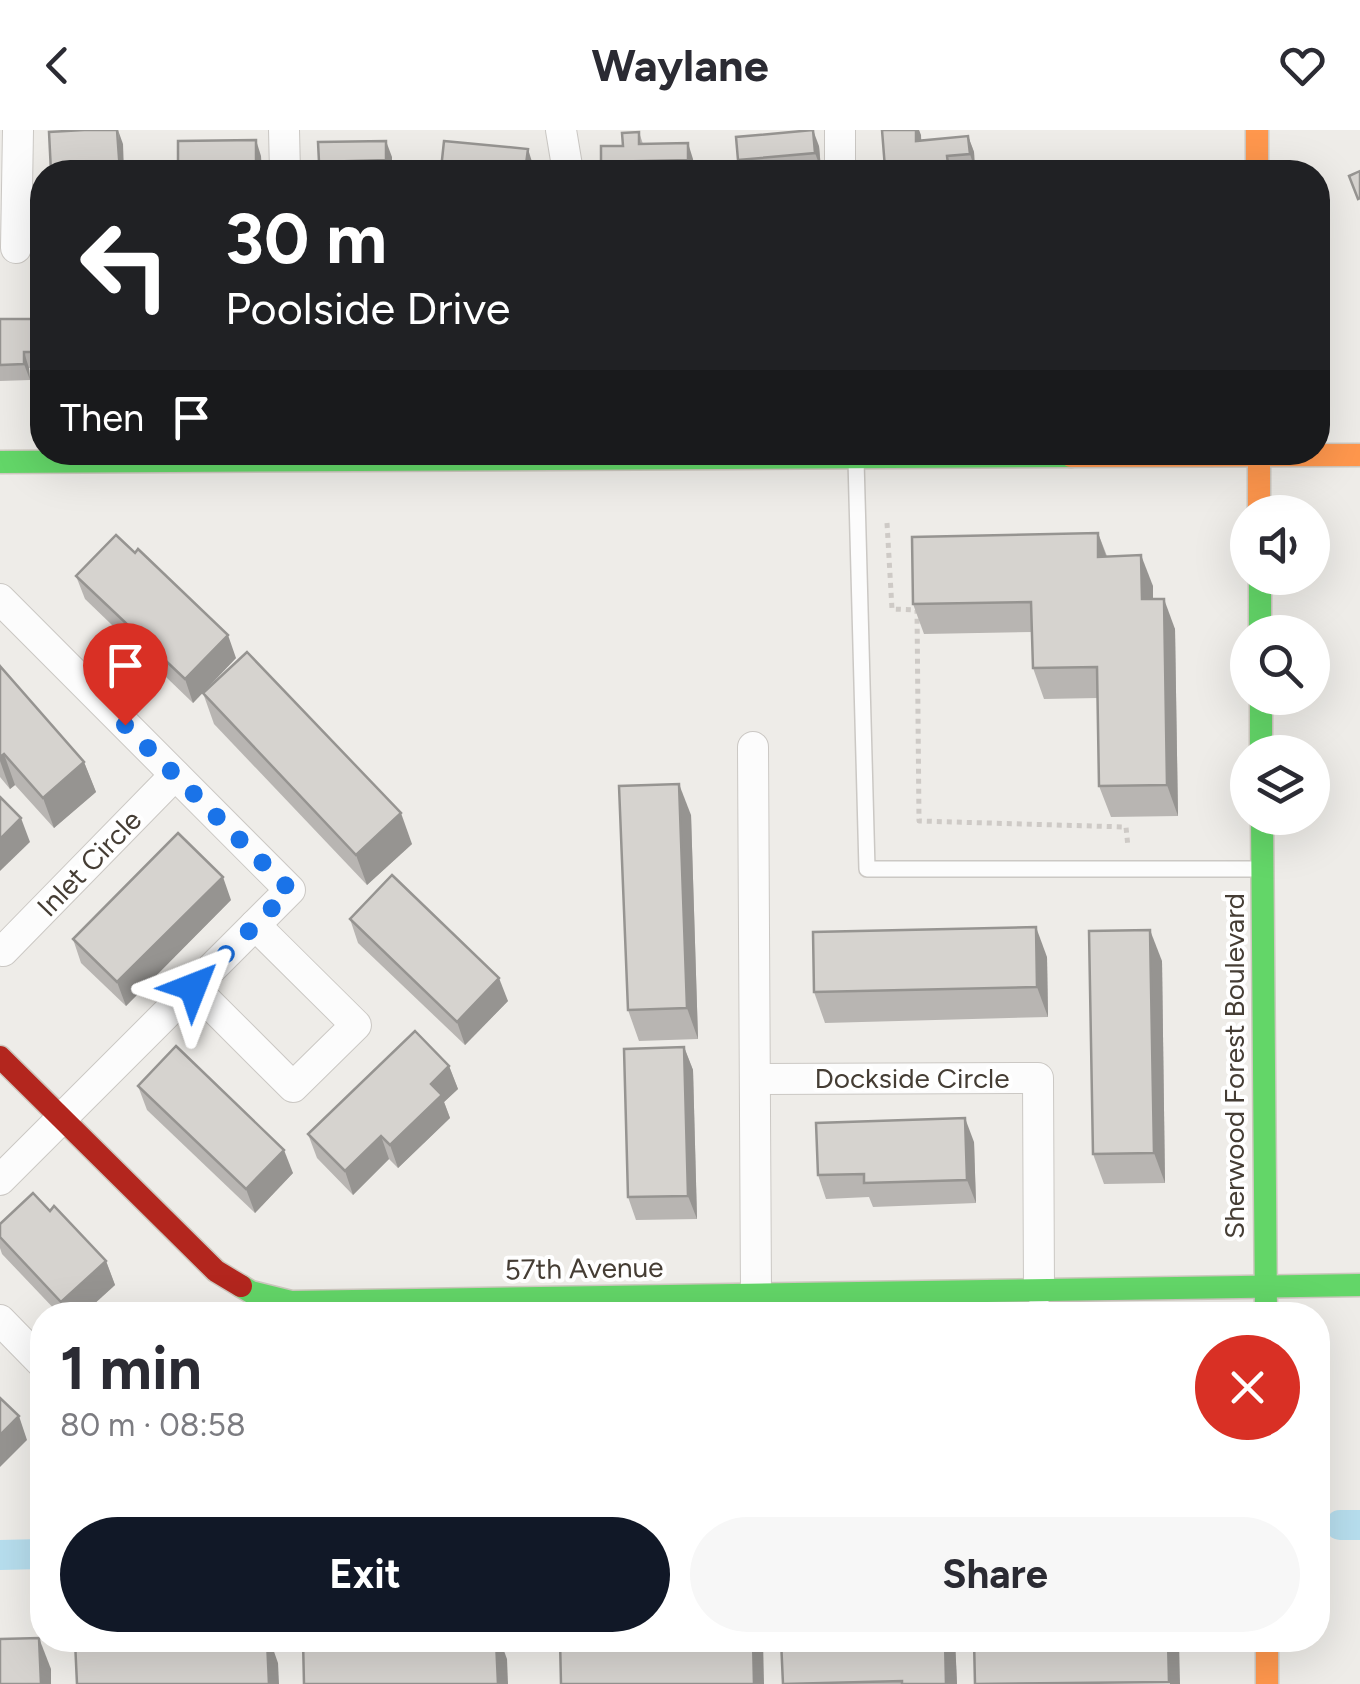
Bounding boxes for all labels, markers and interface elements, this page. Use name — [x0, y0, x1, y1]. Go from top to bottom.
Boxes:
icon: back — [30, 38, 85, 93]
text: Waylane — [591, 38, 769, 92]
icon: heart — [1275, 38, 1330, 93]
text: 30 m — [225, 196, 387, 281]
icon: left — [60, 200, 190, 330]
text: Poolside Drive — [225, 281, 510, 335]
icon: arrive — [164, 390, 219, 445]
text: Then — [60, 395, 144, 441]
map controls — [1230, 495, 1330, 835]
button: sound — [1230, 495, 1330, 595]
button: search — [1230, 615, 1330, 715]
pin — [83, 623, 168, 726]
icon: arrive — [98, 638, 153, 693]
button: layers — [1230, 735, 1330, 835]
street label: Inlet Circle — [30, 803, 148, 923]
street label: Sherwood Forest Boulevard — [1217, 893, 1251, 1239]
position arrow — [141, 935, 245, 1039]
street label: Dockside Circle — [814, 1061, 1010, 1095]
street label: 57th Avenue — [504, 1250, 664, 1286]
text: 1 min — [60, 1332, 202, 1404]
button: close — [1195, 1335, 1300, 1440]
text: 80 m · 08:58 — [60, 1406, 246, 1444]
button: Exit — [60, 1517, 670, 1632]
button: Share — [690, 1517, 1300, 1632]

